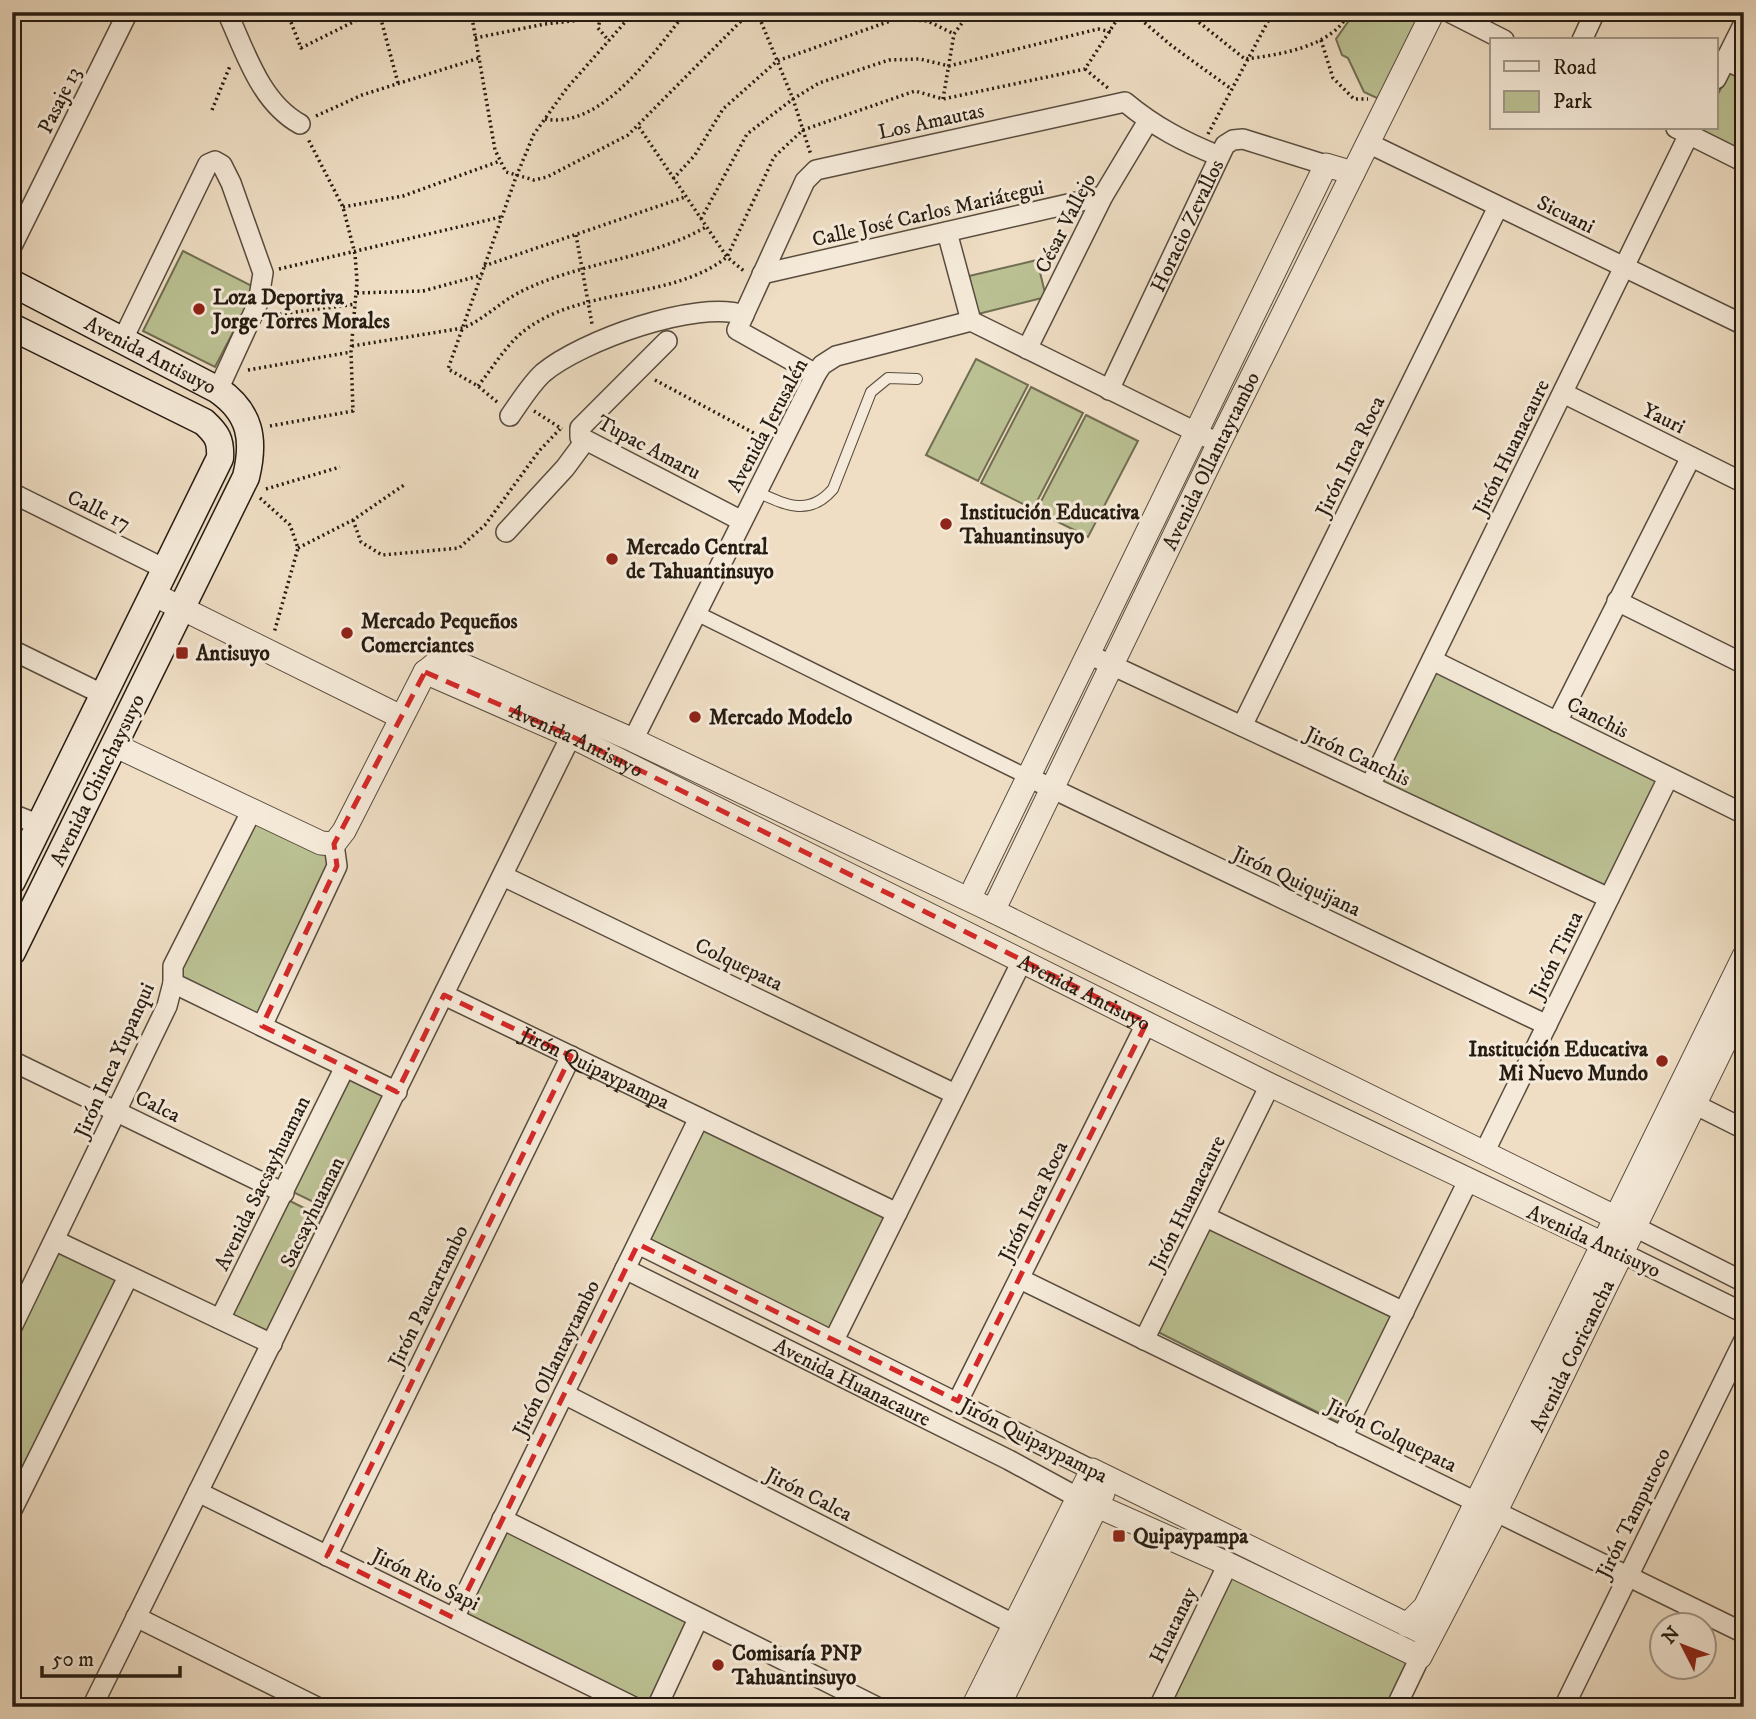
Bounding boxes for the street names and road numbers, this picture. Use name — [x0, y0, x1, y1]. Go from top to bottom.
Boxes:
street label: Pasaje 13 — [33, 63, 87, 138]
street label: Los Amautas — [876, 98, 987, 146]
street label: Horacio Zevallos — [1145, 155, 1230, 296]
street label: César Vallejo — [1030, 169, 1102, 278]
street label: Calle José Carlos Mariátegui — [810, 175, 1047, 253]
street label: Sicuani — [1532, 190, 1599, 240]
street label: Avenida Antisuyo — [80, 311, 220, 401]
street label: Avenida Jerusalén — [722, 354, 814, 497]
street label: Avenida Ollantaytambo — [1157, 368, 1266, 555]
street label: Jirón Huanacaure — [1467, 375, 1556, 521]
street label: Jirón Inca Roca — [1310, 392, 1391, 523]
street label: Yauri — [1638, 398, 1689, 440]
street label: Tupac Amaru — [592, 410, 705, 486]
street label: Calle 17 — [63, 484, 135, 537]
street label: Avenida Chinchaysuyo — [45, 690, 151, 871]
street label: Canchis — [1562, 691, 1633, 745]
street label: Avenida Antisuyo — [505, 699, 647, 784]
street label: Jirón Canchis — [1299, 720, 1414, 793]
street label: Jirón Quiquijana — [1227, 840, 1365, 923]
street label: Jirón Tinta — [1524, 907, 1589, 1005]
street label: Colquepata — [690, 932, 787, 997]
street label: Avenida Antisuyo — [1013, 949, 1154, 1037]
street label: Jirón Inca Yupanqui — [68, 979, 161, 1144]
street label: Jirón Quipaypampa — [514, 1021, 674, 1116]
street label: Calca — [131, 1085, 184, 1129]
street label: Avenida Sacsayhuaman — [209, 1091, 315, 1275]
street label: Jirón Huanacaure — [1143, 1131, 1232, 1277]
street label: Jirón Inca Roca — [993, 1137, 1074, 1268]
street label: Sacsayhuaman — [274, 1152, 350, 1272]
street label: Avenida Antisuyo — [1522, 1200, 1665, 1284]
street label: Jirón Paucartambo — [382, 1221, 475, 1374]
street label: Jirón Ollantaytambo — [507, 1276, 606, 1443]
street label: Avenida Coricancha — [1525, 1276, 1621, 1437]
street label: Avenida Huanacaure — [769, 1333, 935, 1433]
street label: Jirón Quipaypampa — [954, 1392, 1112, 1489]
street label: Jirón Colquepata — [1320, 1392, 1461, 1479]
street label: Jirón Tamputoco — [1590, 1444, 1677, 1585]
street label: Jirón Calca — [759, 1461, 856, 1528]
street label: Jirón Rio Sapi — [366, 1542, 484, 1617]
street label: Huatanay — [1144, 1582, 1204, 1668]

